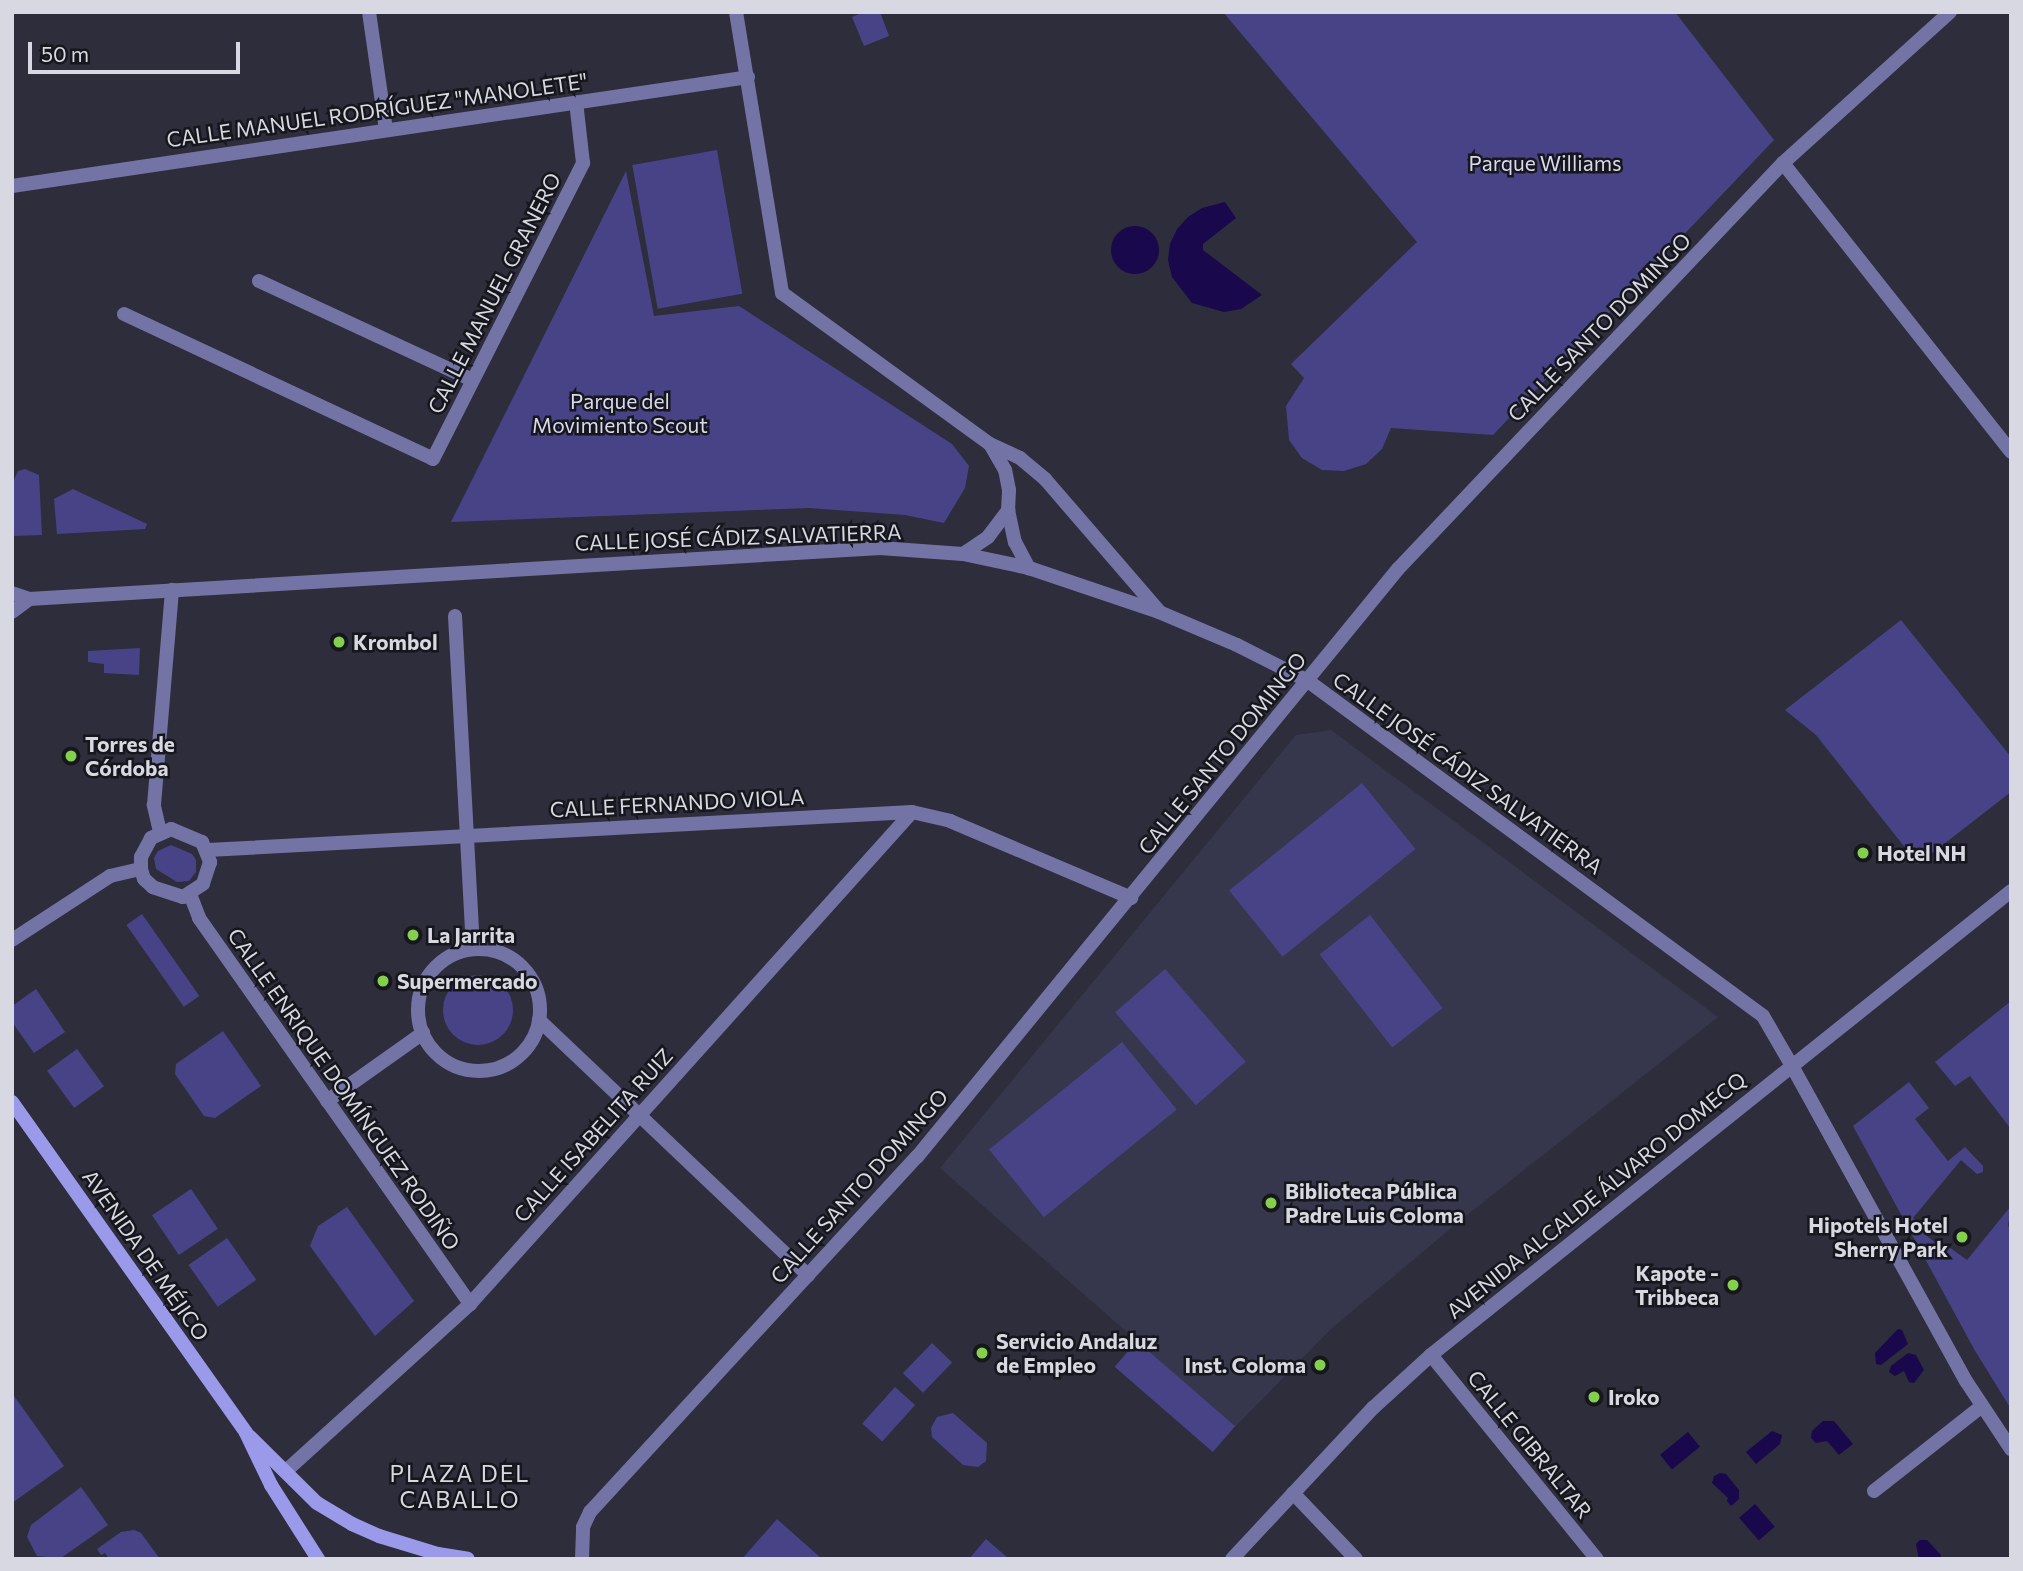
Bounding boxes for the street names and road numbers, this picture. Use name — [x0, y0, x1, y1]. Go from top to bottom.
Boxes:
street label: CALLE MANUEL RODRÍGUEZ "MANOLETE" — [165, 68, 589, 152]
street label: CALLE MANUEL GRANERO — [422, 168, 566, 418]
street label: CALLE SANTO DOMINGO — [1502, 227, 1696, 427]
street label: CALLE JOSÉ CÁDIZ SALVATIERRA — [574, 519, 902, 555]
street label: CALLE SANTO DOMINGO — [1133, 647, 1311, 859]
street label: CALLE JOSÉ CÁDIZ SALVATIERRA — [1328, 667, 1608, 879]
street label: CALLE FERNANDO VIOLA — [549, 784, 805, 822]
street label: CALLE ENRIQUE DOMÍNGUEZ RODIÑO — [223, 923, 465, 1255]
street label: CALLE ISABELITA RUIZ — [508, 1043, 678, 1227]
street label: AVENIDA ALCALDE ÁLVARO DOMECQ — [1441, 1066, 1751, 1324]
street label: CALLE SANTO DOMINGO — [765, 1084, 953, 1288]
street label: AVENIDA DE MÉJICO — [77, 1165, 215, 1345]
street label: CALLE GIBRALTAR — [1463, 1365, 1597, 1523]

